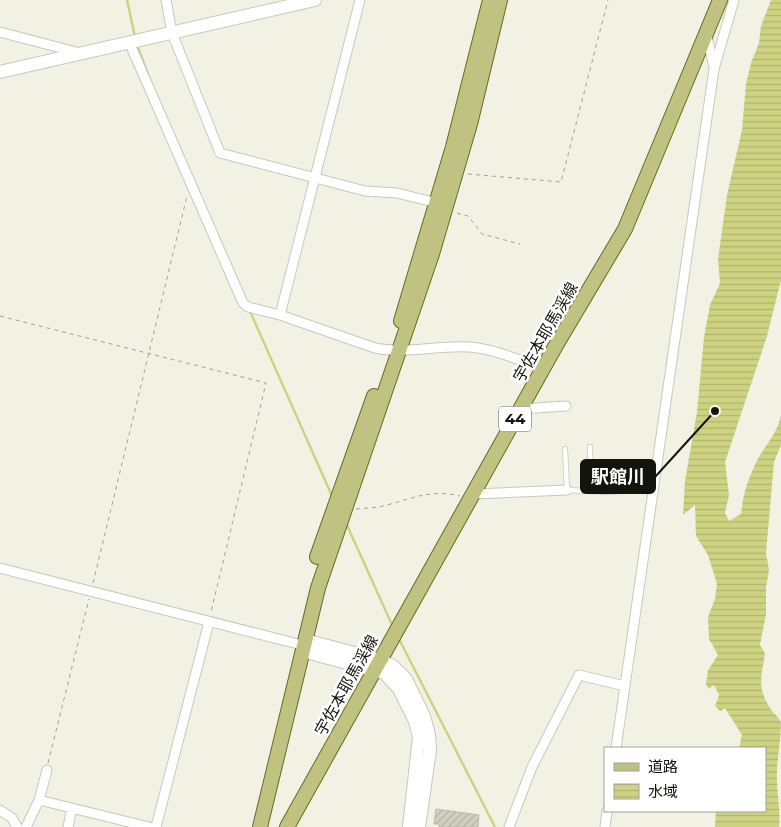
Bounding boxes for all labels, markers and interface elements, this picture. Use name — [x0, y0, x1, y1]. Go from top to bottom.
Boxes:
street label: 宇佐本耶馬渓線 — [509, 279, 582, 386]
road number: 44 — [499, 406, 531, 432]
callout: 駅館川 — [581, 460, 655, 493]
text: 駅館川 — [591, 466, 645, 488]
street label: 宇佐本耶馬渓線 — [311, 632, 382, 739]
legend — [604, 747, 766, 812]
text: 道路 — [648, 757, 678, 776]
text: 水域 — [648, 782, 678, 801]

